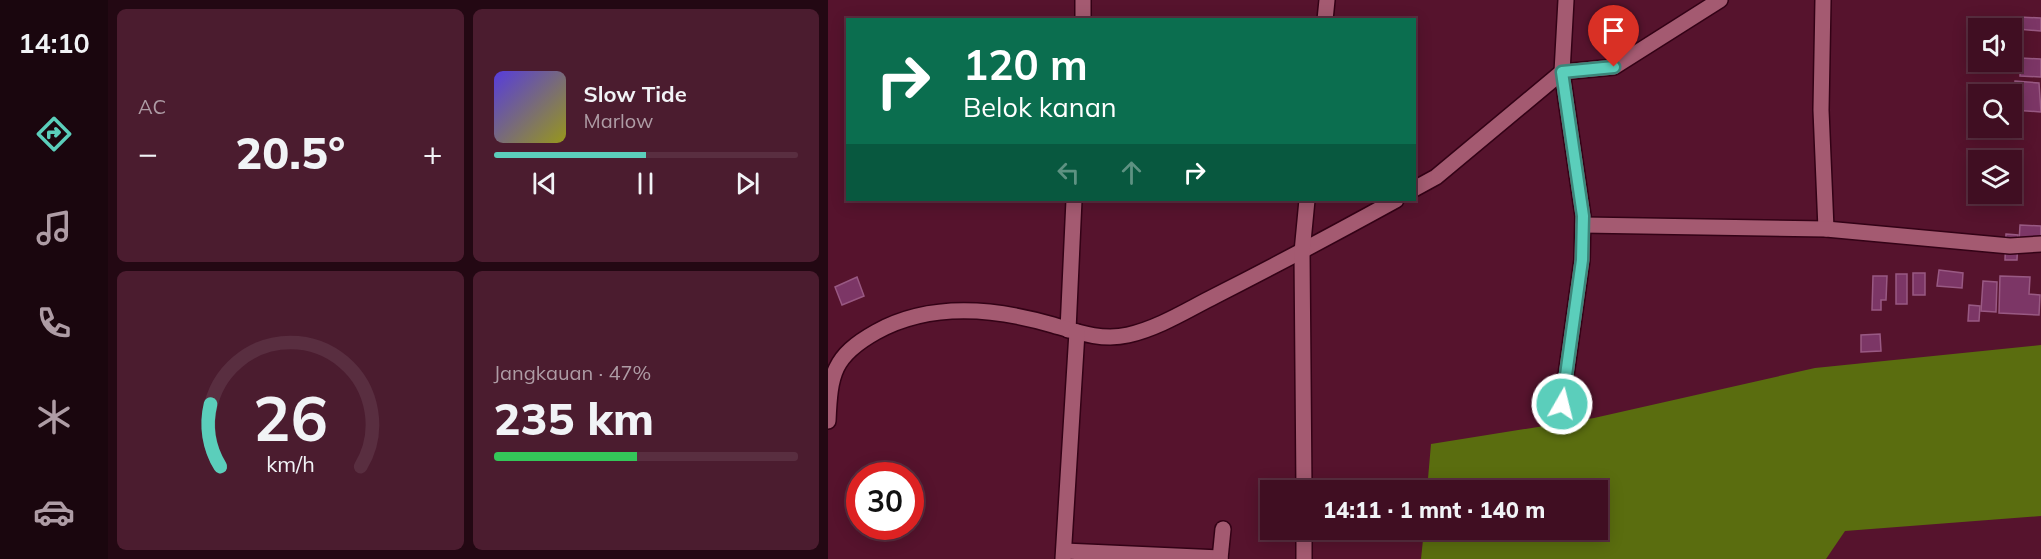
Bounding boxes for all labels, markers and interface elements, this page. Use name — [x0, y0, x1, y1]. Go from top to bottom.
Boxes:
pin — [1588, 5, 1639, 67]
icon: arrive — [1597, 14, 1630, 47]
map controls — [1968, 18, 2022, 204]
button: sound — [1968, 18, 2022, 72]
text: 14:10 — [18, 26, 90, 60]
text: 120 m — [963, 38, 1088, 91]
icon: right — [864, 42, 942, 120]
text: Slow Tide — [584, 80, 687, 108]
button: search — [1968, 84, 2022, 138]
text: Belok kanan — [963, 90, 1117, 124]
text: AC — [138, 94, 166, 119]
text: Marlow — [584, 108, 653, 133]
icon: directions — [33, 113, 75, 155]
text: 20.5° — [235, 124, 345, 180]
text: − — [138, 132, 158, 173]
text: + — [423, 132, 442, 173]
button: layers — [1968, 150, 2022, 204]
icon: left — [1052, 156, 1085, 189]
icon: ahead — [1115, 156, 1148, 189]
icon: right — [1178, 156, 1211, 189]
icon: previous — [528, 167, 561, 200]
icon: pause — [629, 167, 662, 200]
icon: next — [731, 167, 764, 200]
icon: music — [33, 207, 75, 249]
icon: phone — [33, 302, 75, 344]
text: Jangkauan · 47% — [494, 360, 651, 385]
position arrow — [1530, 372, 1594, 436]
text: 26 — [253, 378, 328, 457]
text: 235 km — [494, 390, 654, 446]
icon: climate — [33, 396, 75, 438]
text: km/h — [266, 451, 314, 478]
speed limit sign: 30 — [846, 462, 924, 540]
icon: car — [33, 491, 75, 533]
text: 14:11 · 1 mnt · 140 m — [1323, 496, 1545, 524]

